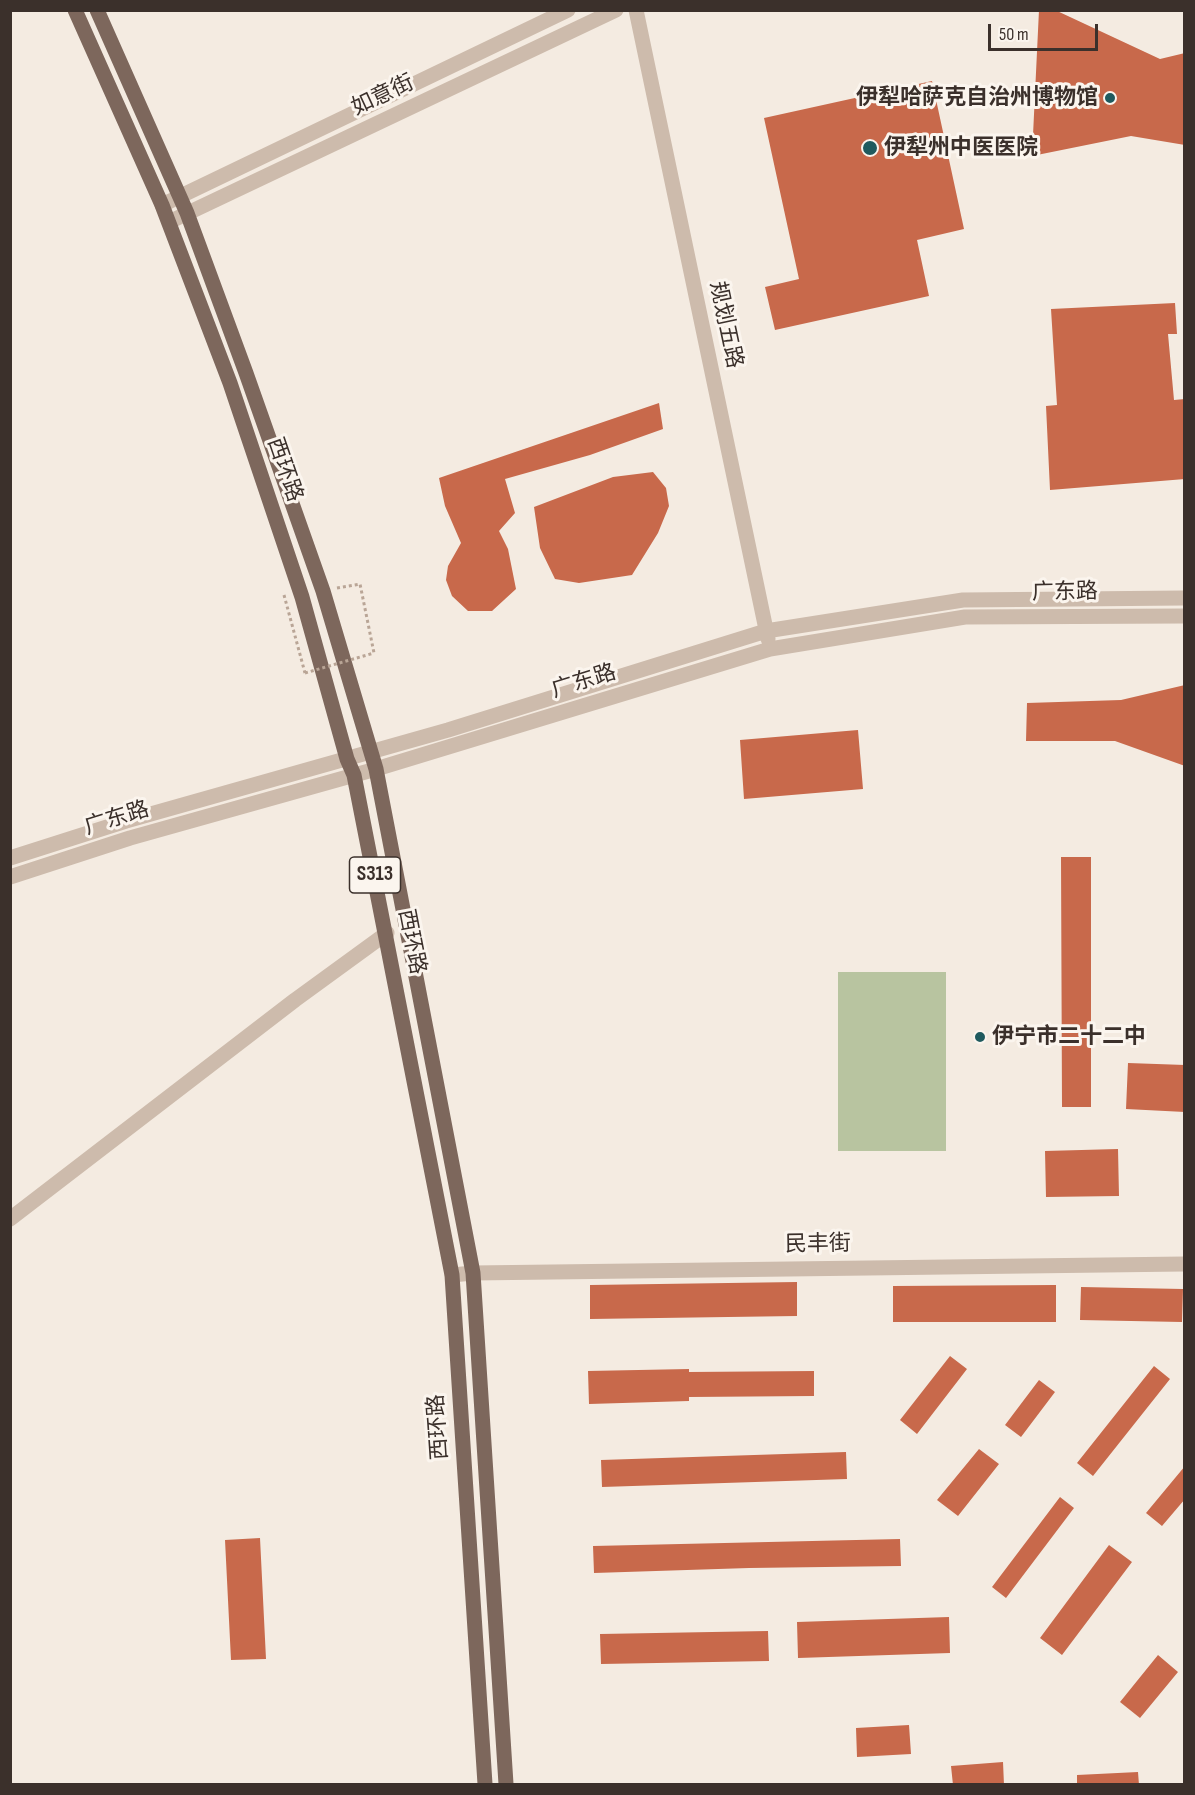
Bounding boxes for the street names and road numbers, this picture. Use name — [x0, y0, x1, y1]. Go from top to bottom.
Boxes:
street label: 如意街 — [348, 70, 418, 122]
street label: 规划五路 — [703, 279, 747, 371]
street label: 西环路 — [261, 435, 307, 505]
street label: 广东路 — [1032, 579, 1098, 607]
street label: 广东路 — [549, 660, 619, 704]
street label: 广东路 — [82, 797, 152, 841]
road number: S313 — [350, 857, 400, 893]
street label: 西环路 — [392, 907, 430, 977]
street label: 民丰街 — [785, 1231, 851, 1259]
street label: 西环路 — [424, 1393, 454, 1461]

